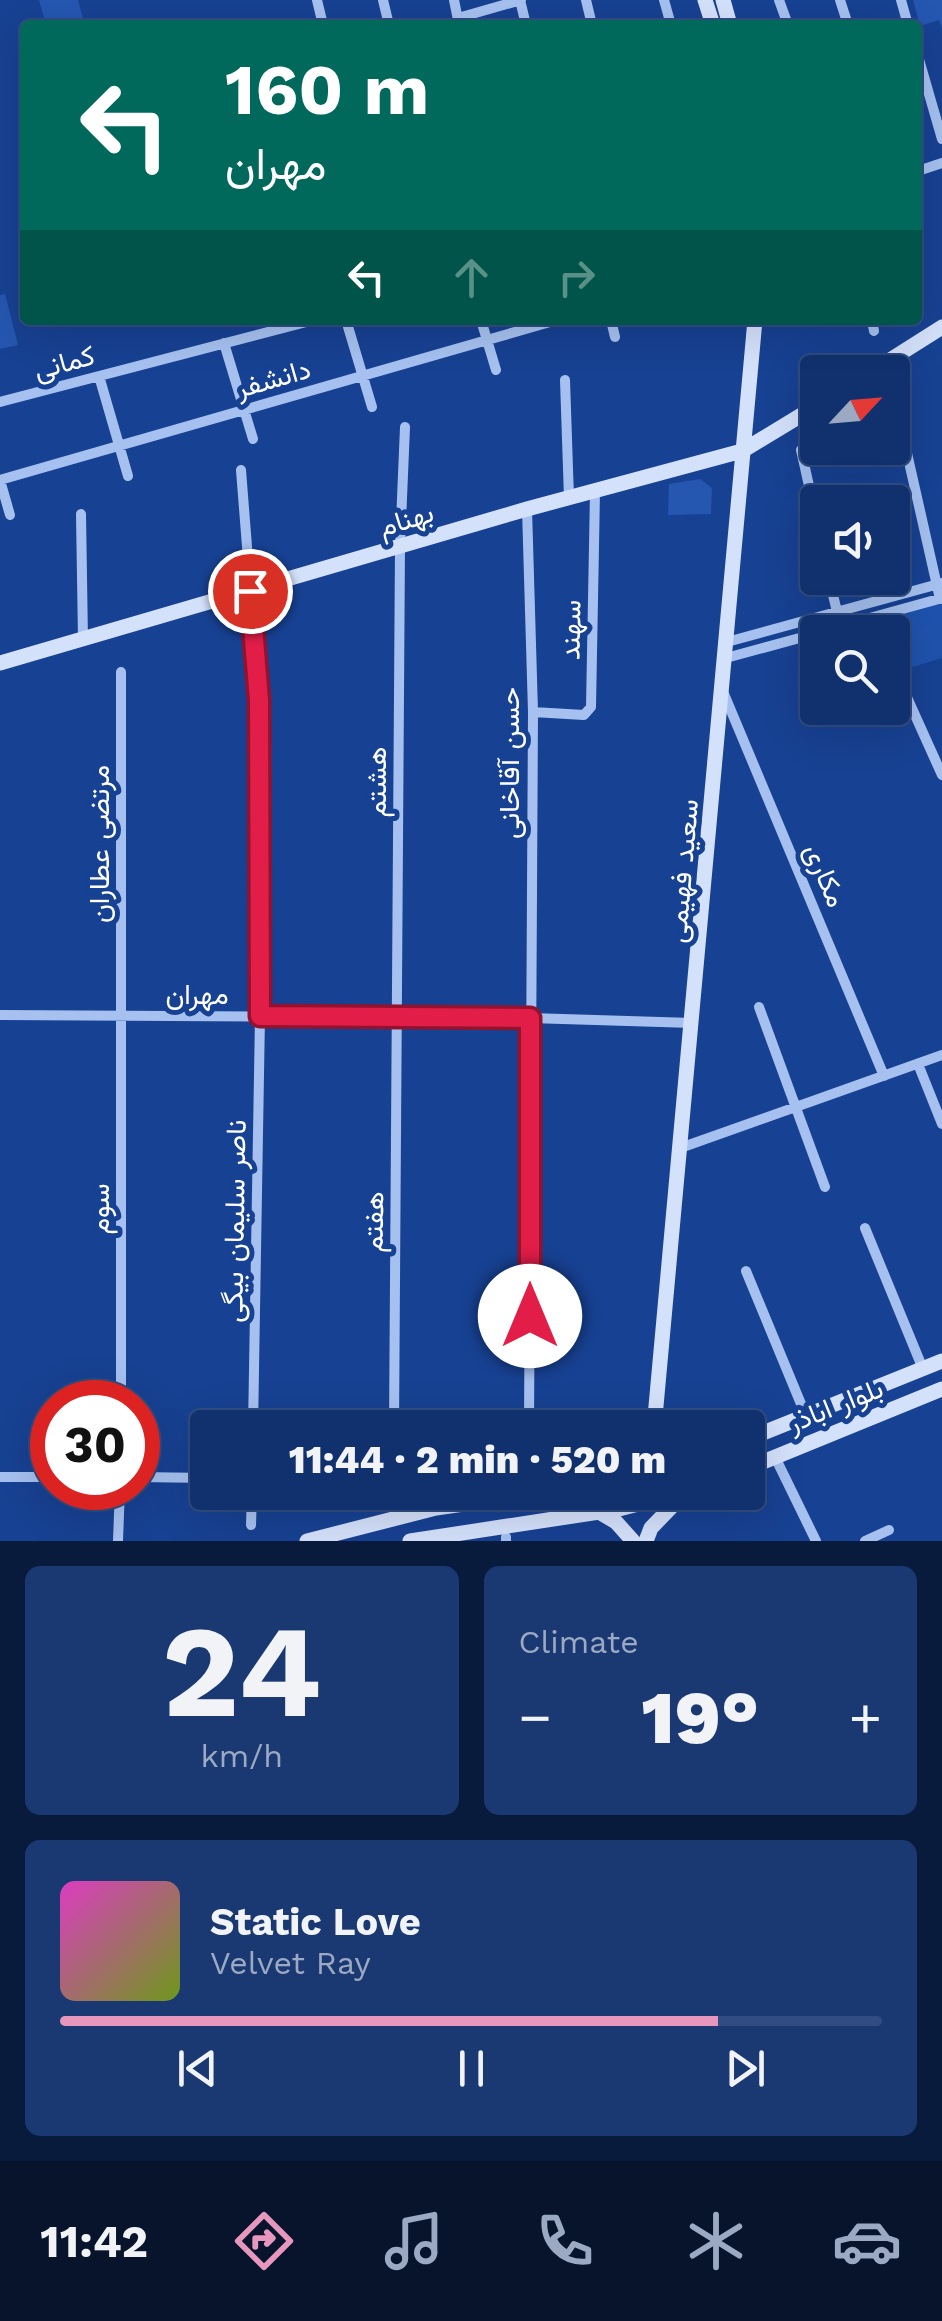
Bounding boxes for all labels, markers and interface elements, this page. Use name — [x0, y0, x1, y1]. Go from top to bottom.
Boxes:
text: 160 m — [225, 49, 429, 131]
icon: left — [60, 60, 190, 190]
text: مهران — [225, 137, 327, 190]
icon: left — [339, 250, 394, 305]
icon: ahead — [444, 250, 499, 305]
icon: right — [549, 250, 604, 305]
street label: کمانی — [30, 339, 98, 386]
street label: دانشفر — [231, 352, 315, 406]
north arrow — [800, 355, 910, 465]
map controls — [800, 355, 910, 725]
button: sound — [800, 485, 910, 595]
street label: بهنام — [375, 496, 438, 545]
pin — [208, 549, 293, 634]
icon: arrive — [223, 564, 278, 619]
street label: سهند — [553, 600, 589, 660]
button: search — [800, 615, 910, 725]
street label: حسن آقاخانی — [493, 687, 526, 839]
street label: هشتم — [360, 747, 395, 817]
street label: مرتضی عطاران — [83, 765, 117, 923]
street label: سعید فهیمی — [660, 798, 706, 944]
street label: مکاری — [797, 838, 854, 912]
street label: مهران — [165, 978, 229, 1012]
street label: ناصر سلیمان بیگی — [216, 1119, 254, 1323]
street label: سوم — [83, 1183, 118, 1235]
street label: هفتم — [356, 1191, 393, 1253]
position arrow — [478, 1264, 582, 1368]
street label: بلوار اباذر — [782, 1371, 888, 1441]
speed limit sign: 30 — [30, 1380, 160, 1510]
text: 11:44 · 2 min · 520 m — [289, 1438, 666, 1482]
text: 24 — [162, 1595, 322, 1748]
text: Climate — [519, 1623, 639, 1661]
text: 19° — [641, 1673, 759, 1761]
text: − — [519, 1685, 552, 1749]
text: + — [849, 1685, 882, 1749]
text: km/h — [201, 1737, 283, 1775]
text: Static Love — [210, 1900, 421, 1944]
text: Velvet Ray — [210, 1944, 371, 1982]
icon: previous — [170, 2041, 225, 2096]
icon: pause — [444, 2041, 499, 2096]
icon: next — [718, 2041, 773, 2096]
icon: directions — [229, 2206, 299, 2276]
icon: music — [379, 2206, 449, 2276]
icon: phone — [530, 2206, 600, 2276]
icon: climate — [681, 2206, 751, 2276]
icon: car — [832, 2206, 902, 2276]
text: 11:42 — [40, 2215, 148, 2268]

